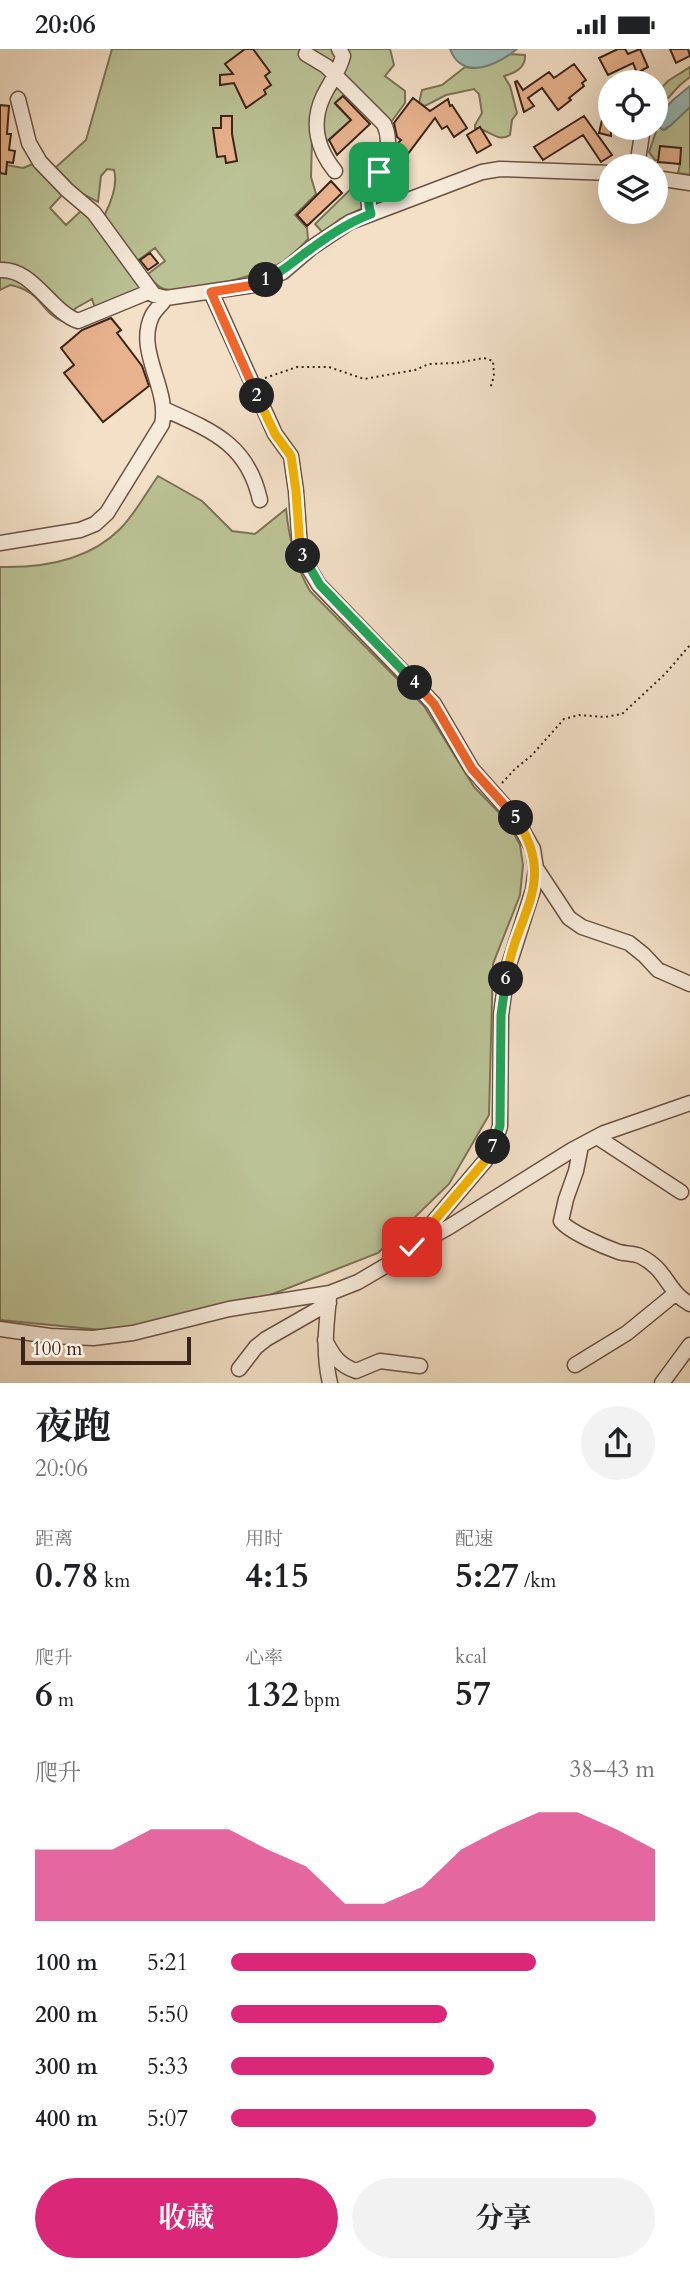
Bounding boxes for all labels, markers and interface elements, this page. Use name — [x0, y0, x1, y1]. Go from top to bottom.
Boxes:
text: 20:06 — [35, 7, 96, 42]
map controls — [598, 70, 668, 224]
button: locate — [598, 70, 668, 140]
pin — [349, 142, 409, 202]
icon: arrive — [360, 153, 398, 191]
button: layers — [598, 154, 668, 224]
pin: 1 — [248, 263, 284, 297]
text: 1 — [261, 266, 270, 292]
pin: 2 — [240, 379, 274, 413]
text: 2 — [252, 382, 261, 408]
pin: 3 — [286, 539, 320, 573]
text: 3 — [298, 542, 307, 568]
pin: 4 — [398, 665, 432, 701]
text: 4 — [410, 669, 419, 695]
pin: 5 — [498, 801, 534, 835]
text: 5 — [511, 804, 520, 830]
pin: 6 — [489, 961, 524, 997]
text: 6 — [501, 965, 510, 991]
pin: 7 — [476, 1129, 510, 1165]
text: 7 — [488, 1133, 497, 1159]
pin — [382, 1217, 442, 1277]
icon: check — [393, 1228, 431, 1266]
scale bar — [21, 1334, 191, 1366]
text: 100 m — [32, 1336, 82, 1362]
text: 夜跑 — [35, 1401, 111, 1453]
button: share — [581, 1406, 655, 1480]
text: 20:06 — [35, 1453, 88, 1484]
text: 距离 — [35, 1526, 73, 1552]
text: 用时 — [245, 1526, 283, 1552]
text: 配速 — [455, 1526, 493, 1552]
text: 0.78 — [35, 1552, 99, 1600]
text: 4:15 — [245, 1552, 309, 1600]
text: 5:27 — [455, 1552, 519, 1600]
text: km — [99, 1568, 130, 1594]
text: /km — [519, 1568, 556, 1594]
text: kcal — [455, 1644, 487, 1670]
text: 爬升 — [35, 1645, 73, 1671]
text: 心率 — [245, 1645, 283, 1671]
text: 57 — [455, 1670, 491, 1718]
text: 6 — [35, 1671, 53, 1719]
text: 132 — [245, 1671, 299, 1719]
text: m — [53, 1687, 74, 1713]
text: bpm — [299, 1687, 340, 1713]
text: 38–43 m — [570, 1754, 655, 1785]
text: 爬升 — [35, 1757, 81, 1788]
text: 100 m — [35, 1947, 98, 1978]
text: 5:21 — [147, 1947, 188, 1978]
text: 200 m — [35, 1999, 98, 2030]
text: 5:50 — [147, 1999, 188, 2030]
text: 300 m — [35, 2051, 98, 2082]
text: 5:33 — [147, 2051, 188, 2082]
text: 400 m — [35, 2103, 98, 2134]
text: 5:07 — [147, 2103, 188, 2134]
button: 收藏 — [35, 2178, 338, 2258]
button: 分享 — [352, 2178, 655, 2258]

